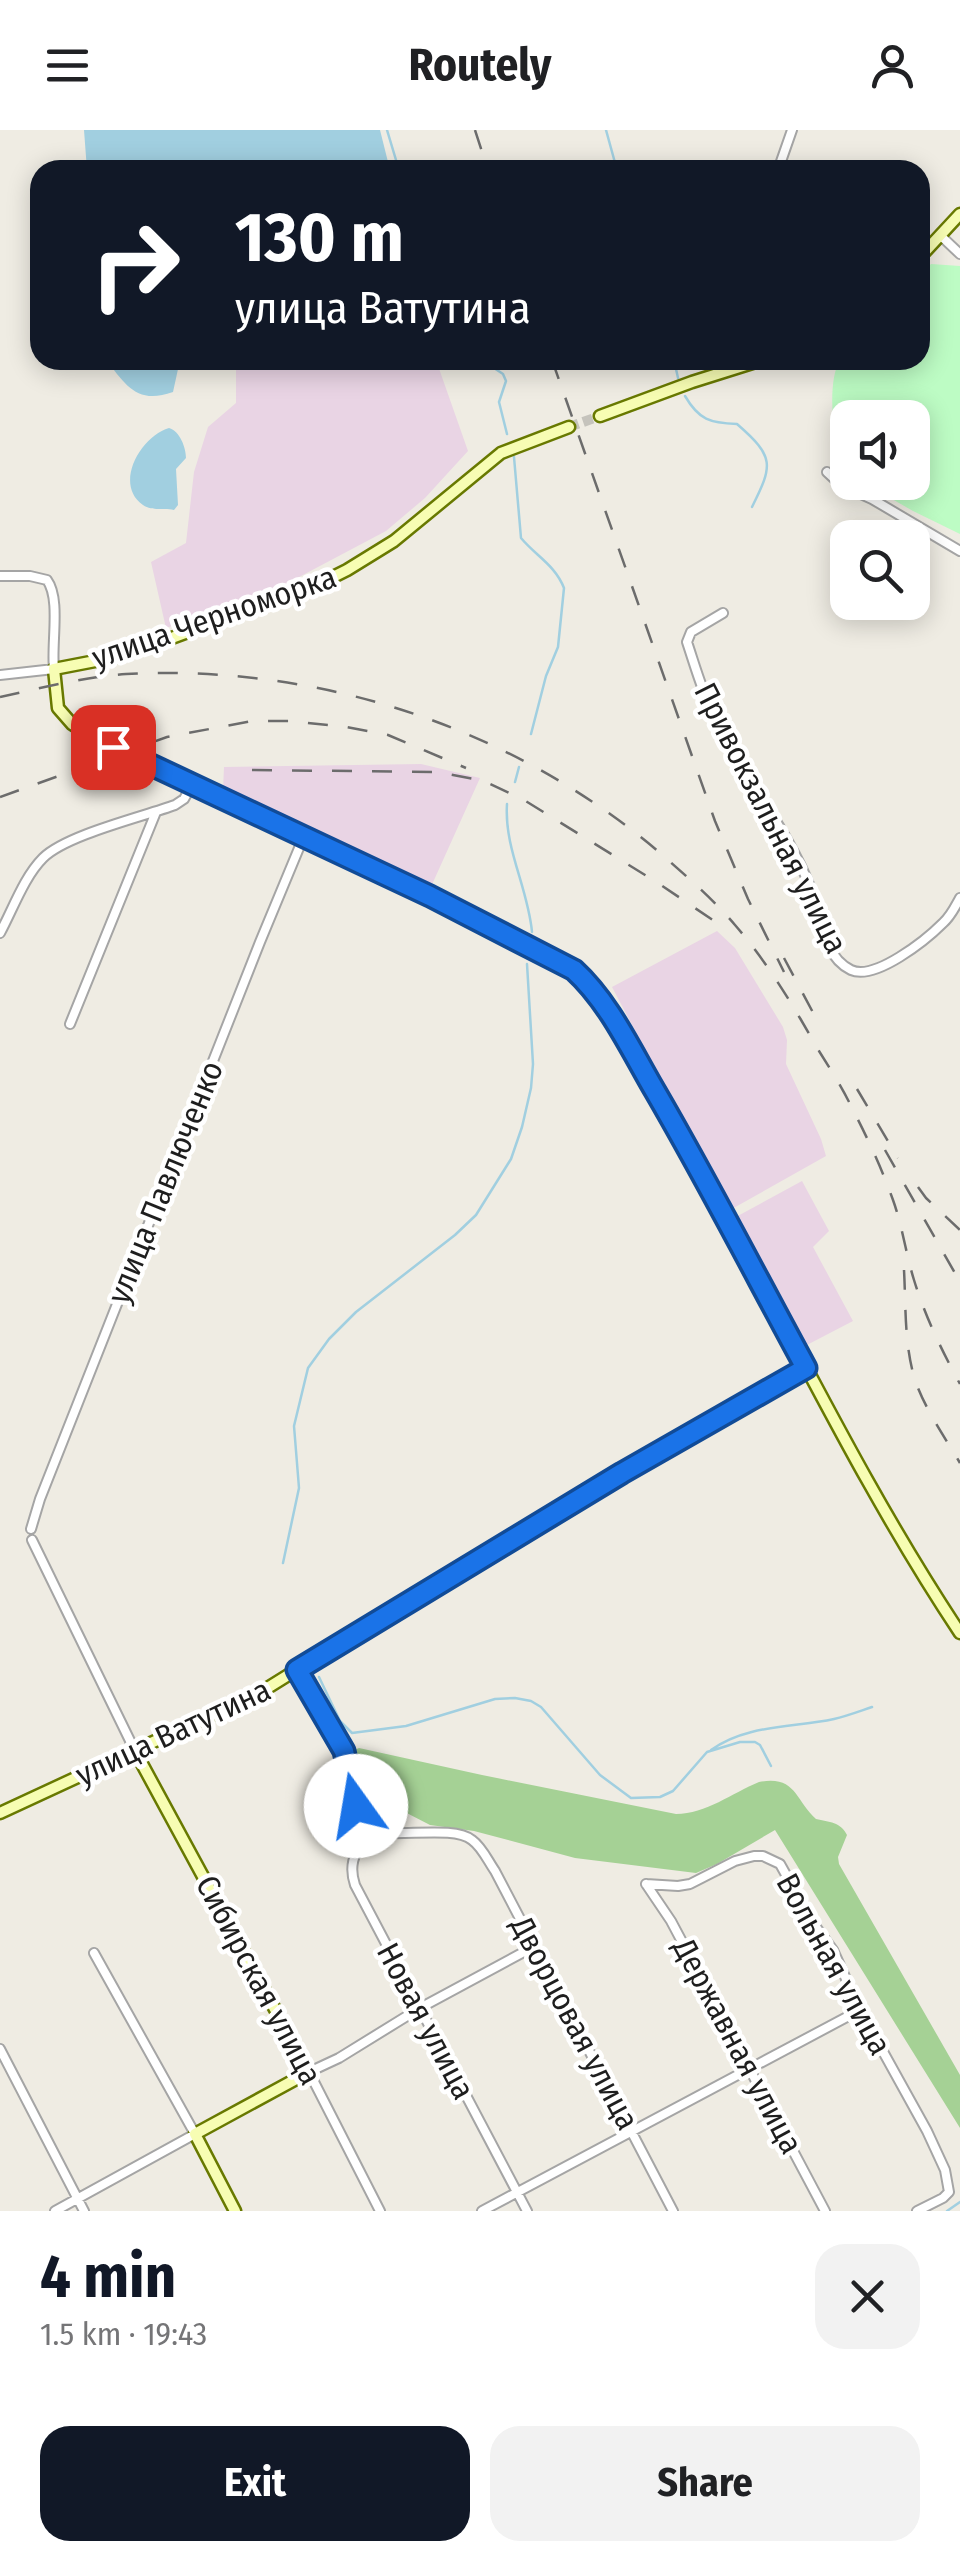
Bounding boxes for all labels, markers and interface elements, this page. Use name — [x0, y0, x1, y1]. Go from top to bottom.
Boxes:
icon: menu — [40, 38, 95, 93]
text: Routely — [408, 38, 552, 92]
icon: person — [865, 38, 920, 93]
text: 130 m — [235, 196, 404, 280]
icon: right — [70, 200, 200, 330]
text: улица Ватутина — [235, 281, 531, 335]
map controls — [830, 400, 930, 620]
button: sound — [830, 400, 930, 500]
button: search — [830, 520, 930, 620]
street label: улица Черноморка — [87, 557, 341, 677]
street label: Привокзальная улица — [686, 676, 856, 960]
pin — [71, 705, 156, 790]
icon: arrive — [86, 720, 141, 775]
street label: улица Павлюченко — [99, 1055, 231, 1309]
street label: улица Ватутина — [70, 1670, 276, 1794]
position arrow — [304, 1754, 408, 1858]
street label: Вольная улица — [769, 1867, 899, 2061]
street label: Сибирская улица — [188, 1869, 330, 2091]
street label: Дворцовая улица — [502, 1909, 647, 2136]
street label: Державная улица — [665, 1931, 811, 2160]
street label: Новая улица — [369, 1936, 483, 2106]
text: 4 min — [40, 2241, 176, 2313]
button: close — [815, 2244, 920, 2349]
text: 1.5 km · 19:43 — [40, 2315, 207, 2353]
button: Exit — [40, 2426, 470, 2541]
button: Share — [490, 2426, 920, 2541]

